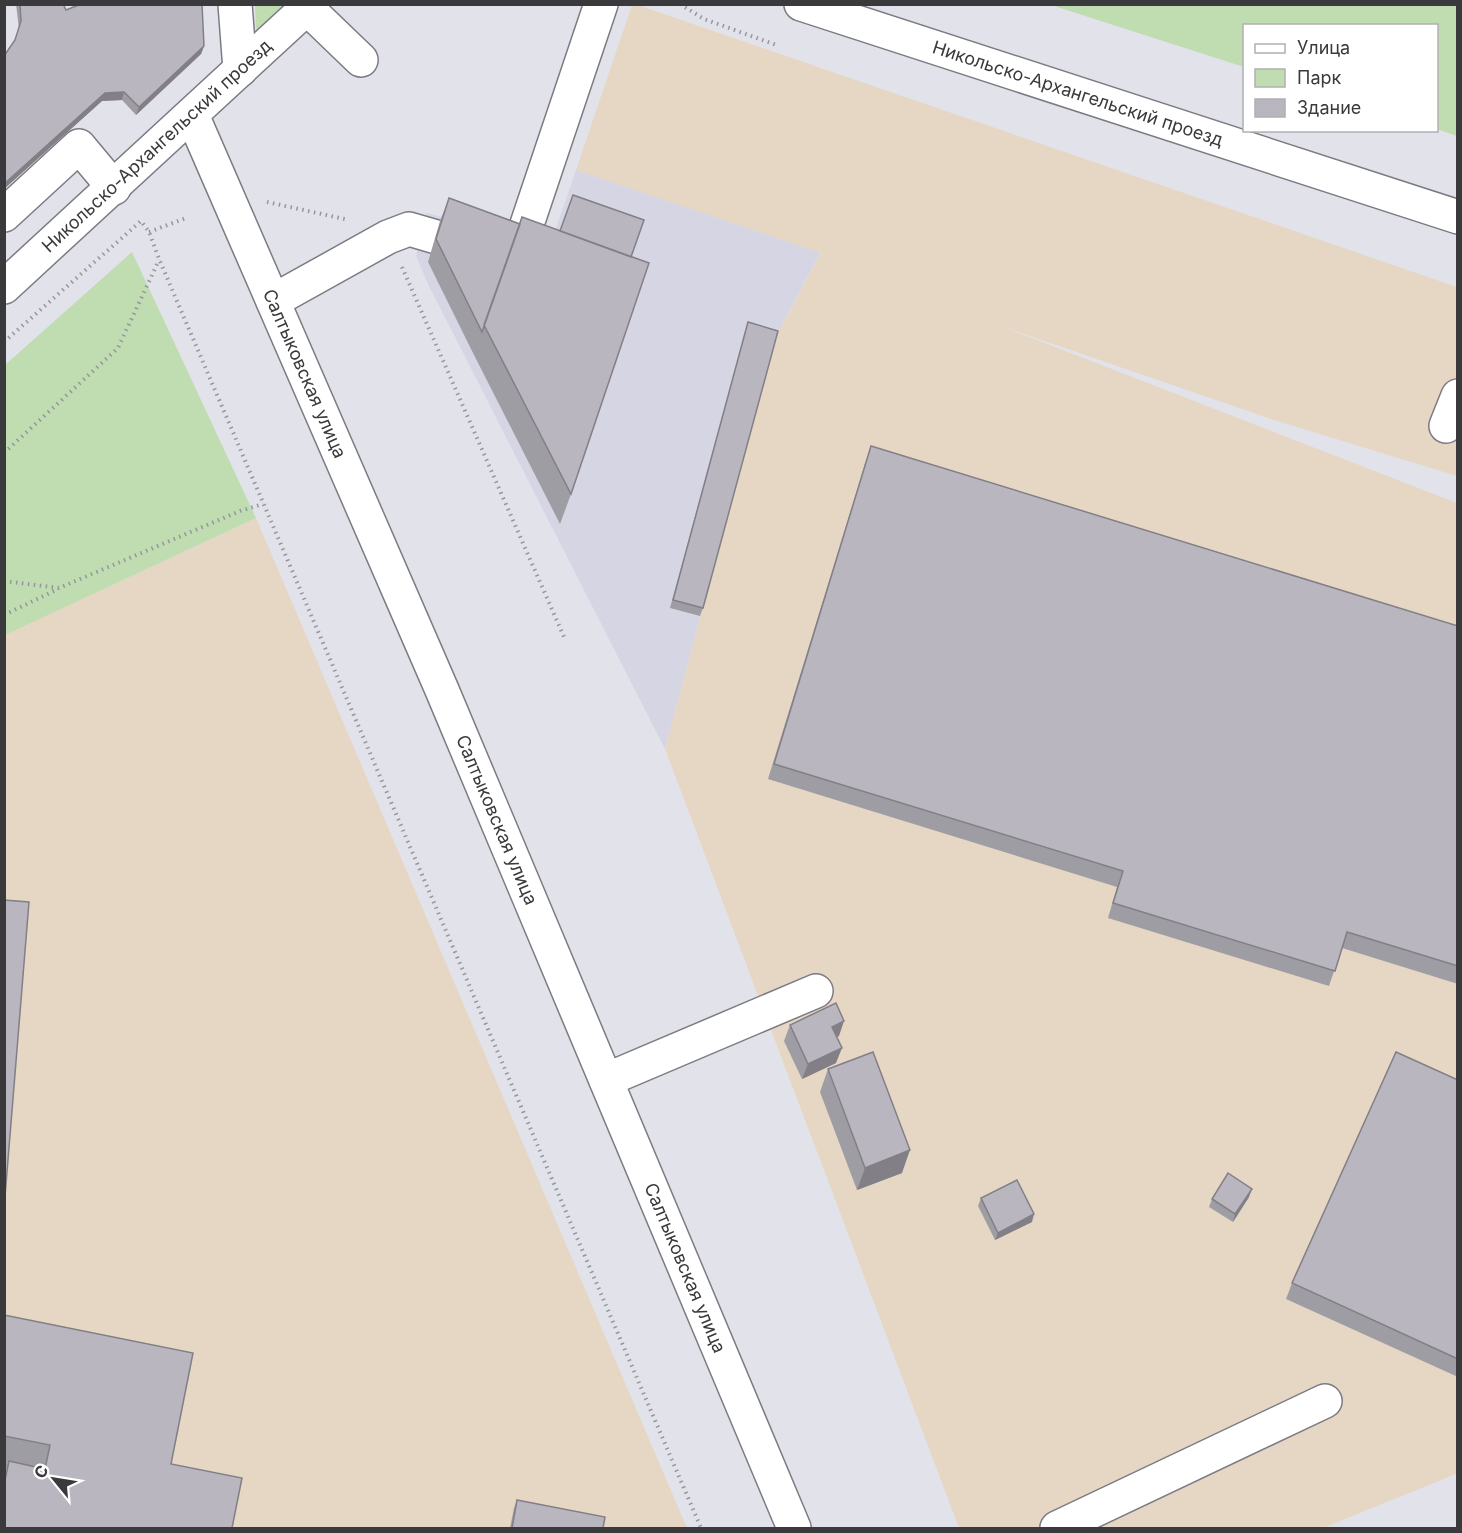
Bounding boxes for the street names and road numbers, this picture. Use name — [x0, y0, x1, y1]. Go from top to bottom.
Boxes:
street label: Никольско-Архангельский проезд — [38, 35, 276, 257]
street label: Никольско-Архангельский проезд — [930, 36, 1226, 150]
street label: Салтыковская улица — [259, 286, 351, 461]
street label: Салтыковская улица — [452, 732, 542, 908]
street label: Салтыковская улица — [640, 1180, 730, 1356]

